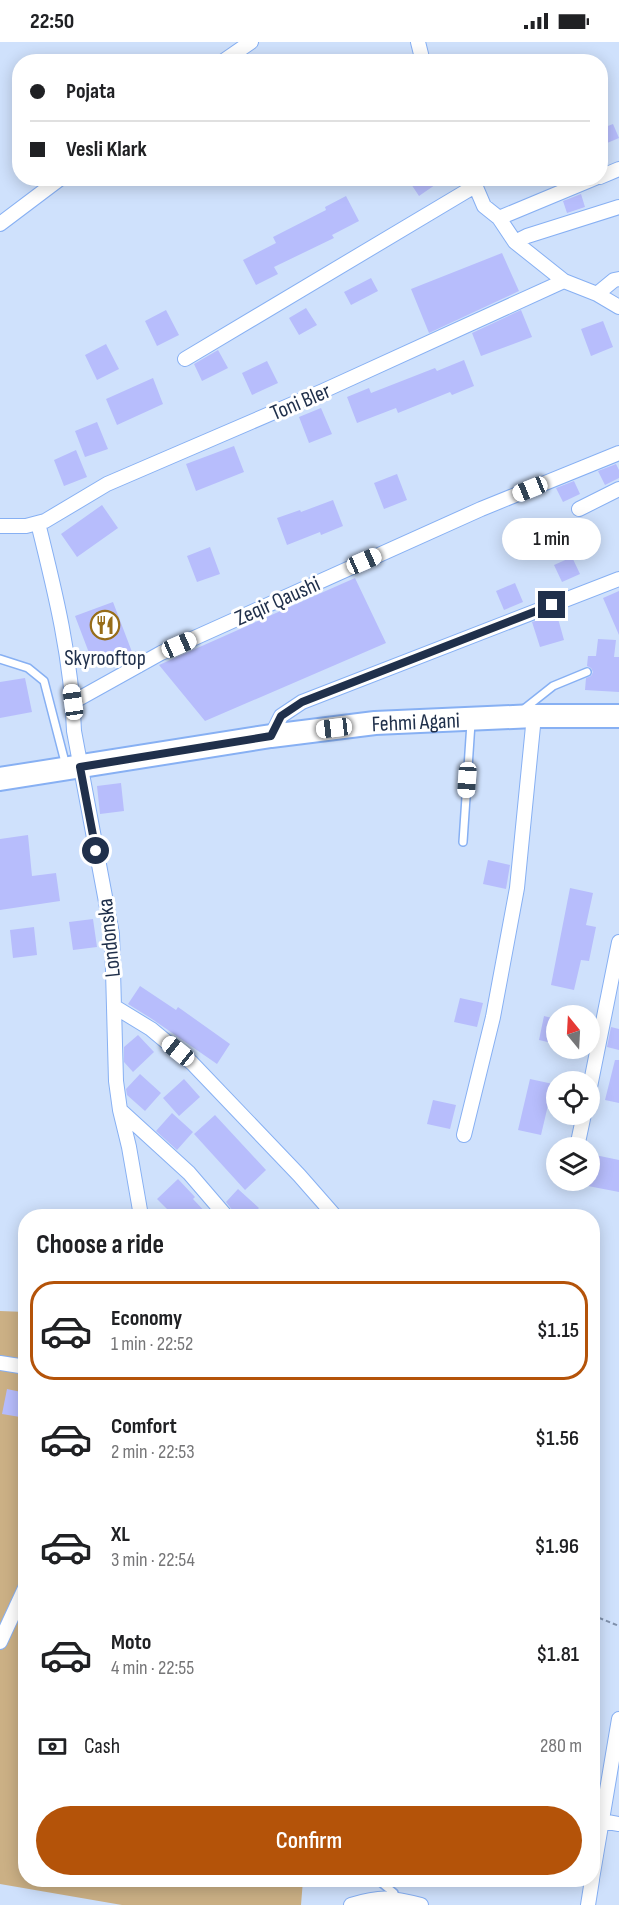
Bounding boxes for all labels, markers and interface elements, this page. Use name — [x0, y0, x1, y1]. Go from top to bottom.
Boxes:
text: 22:50 — [30, 8, 74, 35]
text: Pojata — [66, 78, 115, 105]
text: Vesli Klark — [66, 136, 147, 163]
street label: Toni Bler — [266, 378, 335, 427]
car — [510, 474, 550, 504]
callout: 1 min — [502, 518, 602, 560]
text: 1 min — [533, 527, 570, 551]
car — [344, 545, 384, 577]
street label: Zeqir Qaushi — [231, 571, 324, 632]
route end — [538, 591, 565, 618]
restaurant icon: Skyrooftop — [89, 609, 121, 641]
car — [159, 629, 199, 661]
place label: Skyrooftop — [64, 645, 146, 672]
car — [62, 683, 84, 721]
street label: Fehmi Agani — [371, 707, 461, 738]
car — [315, 717, 353, 739]
car — [457, 761, 477, 799]
route start — [82, 837, 109, 864]
street label: Londonska — [92, 897, 127, 979]
north arrow — [546, 1005, 600, 1059]
map controls — [546, 1005, 600, 1191]
car — [158, 1033, 198, 1069]
button: locate — [546, 1071, 600, 1125]
button: layers — [546, 1137, 600, 1191]
text: Choose a ride — [36, 1229, 164, 1261]
icon: car — [39, 1304, 93, 1358]
text: Economy — [111, 1305, 182, 1332]
text: $1.15 — [537, 1317, 579, 1344]
text: 1 min · 22:52 — [111, 1332, 193, 1356]
icon: car — [39, 1412, 93, 1466]
text: Comfort — [111, 1413, 177, 1440]
text: $1.56 — [535, 1425, 579, 1452]
text: 2 min · 22:53 — [111, 1440, 195, 1464]
icon: car — [39, 1520, 93, 1574]
text: XL — [111, 1521, 130, 1548]
text: $1.96 — [535, 1533, 579, 1560]
text: 3 min · 22:54 — [111, 1548, 195, 1572]
icon: car — [39, 1628, 93, 1682]
text: Moto — [111, 1629, 151, 1656]
text: $1.81 — [536, 1641, 579, 1668]
text: 4 min · 22:55 — [111, 1656, 194, 1680]
icon: cash — [36, 1730, 69, 1763]
text: Cash — [84, 1733, 120, 1760]
text: 280 m — [540, 1734, 582, 1758]
button: Confirm — [36, 1806, 582, 1875]

